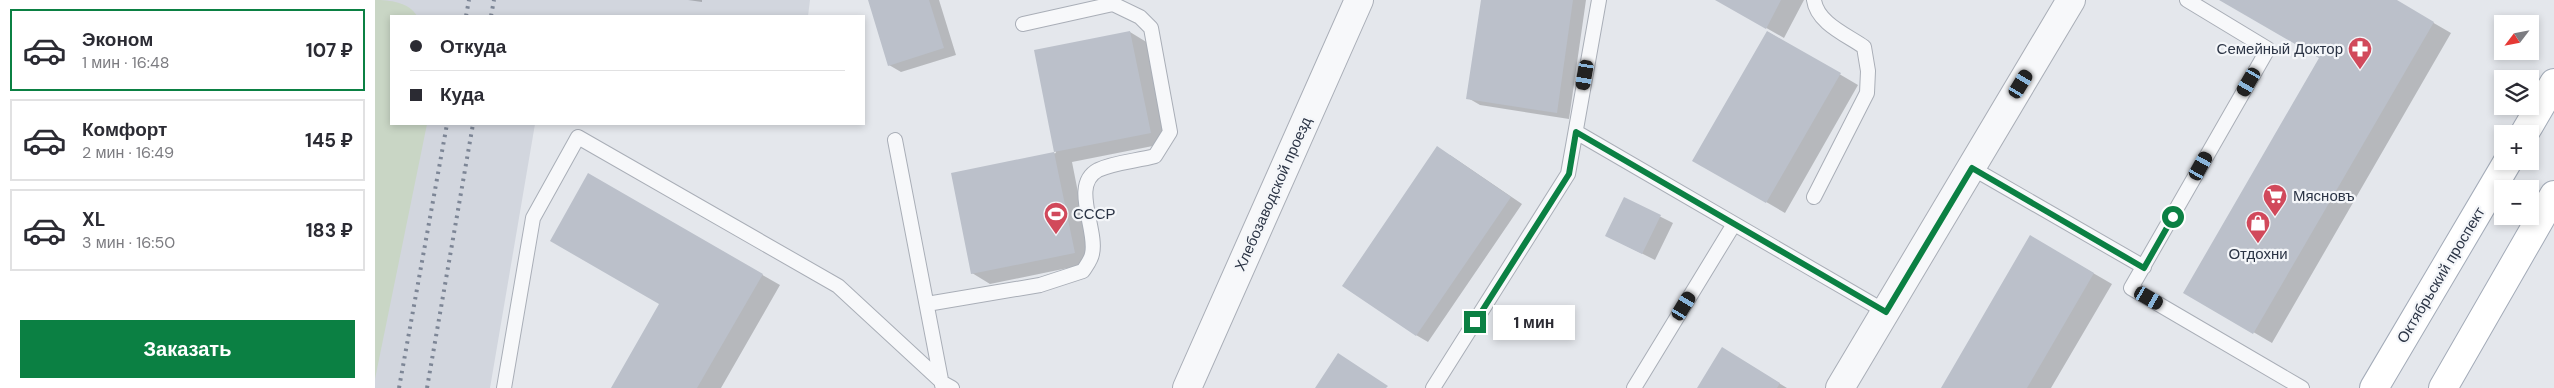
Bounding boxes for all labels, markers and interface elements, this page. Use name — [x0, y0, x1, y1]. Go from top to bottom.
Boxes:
north arrow — [2494, 15, 2539, 60]
map controls — [2494, 15, 2539, 225]
text: Эконом — [82, 27, 153, 52]
icon: car — [22, 28, 67, 73]
text: Откуда — [440, 34, 506, 59]
pharmacy icon: Семейный Доктор — [2347, 36, 2373, 70]
text: 107 ₽ — [306, 38, 353, 63]
place label: Семейный Доктор — [2217, 39, 2343, 59]
text: 1 мин · 16:48 — [82, 52, 169, 73]
car — [1575, 59, 1594, 91]
car — [2235, 65, 2262, 99]
car — [2006, 67, 2035, 101]
button: layers — [2494, 70, 2539, 115]
text: Куда — [440, 82, 484, 107]
street label: Хлебозаводской проезд — [1230, 114, 1316, 274]
text: Комфорт — [82, 117, 167, 142]
icon: car — [22, 118, 67, 163]
button: + — [2494, 125, 2539, 170]
text: 145 ₽ — [305, 128, 353, 153]
text: 2 мин · 16:49 — [82, 142, 174, 163]
car — [2187, 149, 2214, 183]
button: − — [2494, 180, 2539, 225]
supermarket icon: Мясновъ — [2262, 183, 2288, 217]
place label: Мясновъ — [2293, 186, 2355, 206]
sports icon: СССР — [1043, 201, 1069, 235]
street label: Октябрьский проспект — [2392, 203, 2490, 347]
place label: СССР — [1073, 204, 1116, 224]
route start — [2162, 206, 2184, 228]
text: XL — [82, 207, 105, 232]
icon: car — [22, 208, 67, 253]
shop icon: Отдохни — [2245, 210, 2271, 244]
text: 183 ₽ — [306, 218, 353, 243]
text: 3 мин · 16:50 — [82, 232, 175, 253]
place label: Отдохни — [2228, 244, 2288, 264]
car — [2132, 284, 2165, 312]
car — [1669, 289, 1698, 323]
callout: 1 мин — [1493, 304, 1575, 340]
route end — [1464, 311, 1486, 333]
text: 1 мин — [1514, 312, 1554, 333]
button: Заказать — [20, 320, 355, 378]

